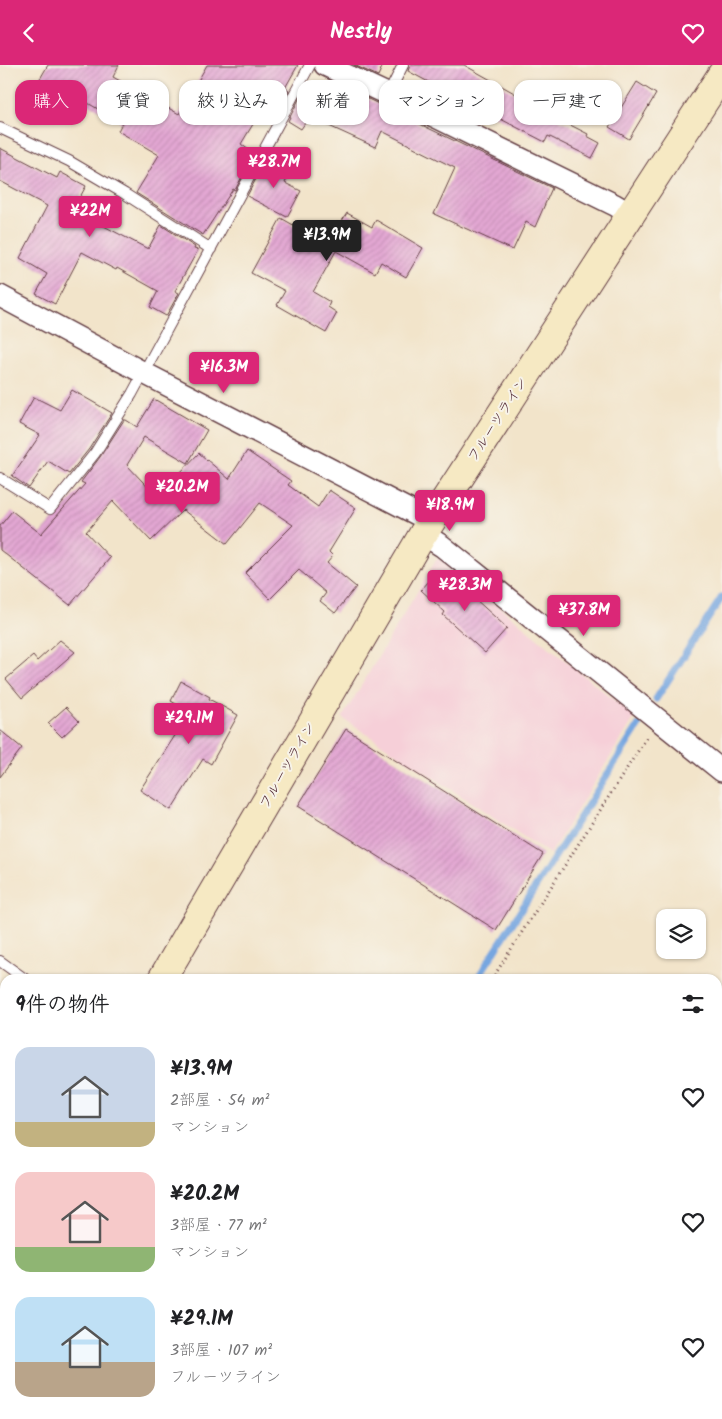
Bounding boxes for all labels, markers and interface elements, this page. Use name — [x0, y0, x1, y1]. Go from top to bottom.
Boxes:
text: Nestly — [330, 15, 392, 50]
icon: back — [15, 19, 43, 47]
icon: heart — [679, 19, 707, 47]
chip: 購入 — [15, 80, 87, 125]
chip: 賃貸 — [97, 80, 169, 125]
chip: 絞り込み — [179, 80, 287, 125]
chip: 新着 — [297, 80, 369, 125]
chip: マンション — [379, 80, 504, 125]
chip: 一戸建て — [514, 80, 622, 125]
pin: ¥28.7M — [233, 147, 315, 189]
text: ¥28.7M — [248, 150, 300, 175]
pin: ¥22M — [60, 195, 120, 238]
text: ¥22M — [70, 199, 110, 224]
pin: ¥13.9M — [286, 219, 368, 262]
text: ¥13.9M — [303, 223, 351, 248]
pin: ¥16.3M — [183, 351, 265, 394]
text: ¥16.3M — [200, 355, 248, 380]
street label: フルーツライン — [462, 373, 534, 466]
pin: ¥20.2M — [141, 471, 223, 514]
text: ¥20.2M — [156, 475, 208, 500]
pin: ¥18.9M — [409, 489, 491, 532]
text: ¥18.9M — [426, 493, 474, 518]
pin: ¥28.3M — [424, 569, 506, 612]
text: ¥28.3M — [438, 573, 492, 598]
pin: ¥37.8M — [543, 595, 625, 637]
text: ¥37.8M — [558, 598, 610, 623]
pin: ¥29.1M — [148, 703, 230, 745]
text: ¥29.1M — [165, 706, 213, 731]
street label: フルーツライン — [254, 718, 322, 813]
map controls — [656, 909, 706, 959]
button: layers — [656, 909, 706, 959]
text: 9件の物件 — [15, 989, 110, 1022]
icon: filters — [679, 990, 707, 1018]
text: ¥13.9M — [170, 1053, 232, 1086]
icon: home — [55, 1067, 115, 1127]
icon: heart — [679, 1083, 707, 1111]
text: 2部屋 · 54 m² — [170, 1088, 269, 1113]
text: マンション — [170, 1115, 249, 1140]
text: ¥20.2M — [170, 1178, 239, 1211]
icon: home — [55, 1192, 115, 1252]
icon: heart — [679, 1208, 707, 1236]
text: 3部屋 · 77 m² — [170, 1213, 267, 1238]
text: マンション — [170, 1240, 249, 1265]
text: ¥29.1M — [170, 1303, 233, 1336]
icon: home — [55, 1317, 115, 1377]
icon: heart — [679, 1333, 707, 1361]
text: 3部屋 · 107 m² — [170, 1338, 272, 1363]
text: フルーツライン — [170, 1365, 281, 1390]

